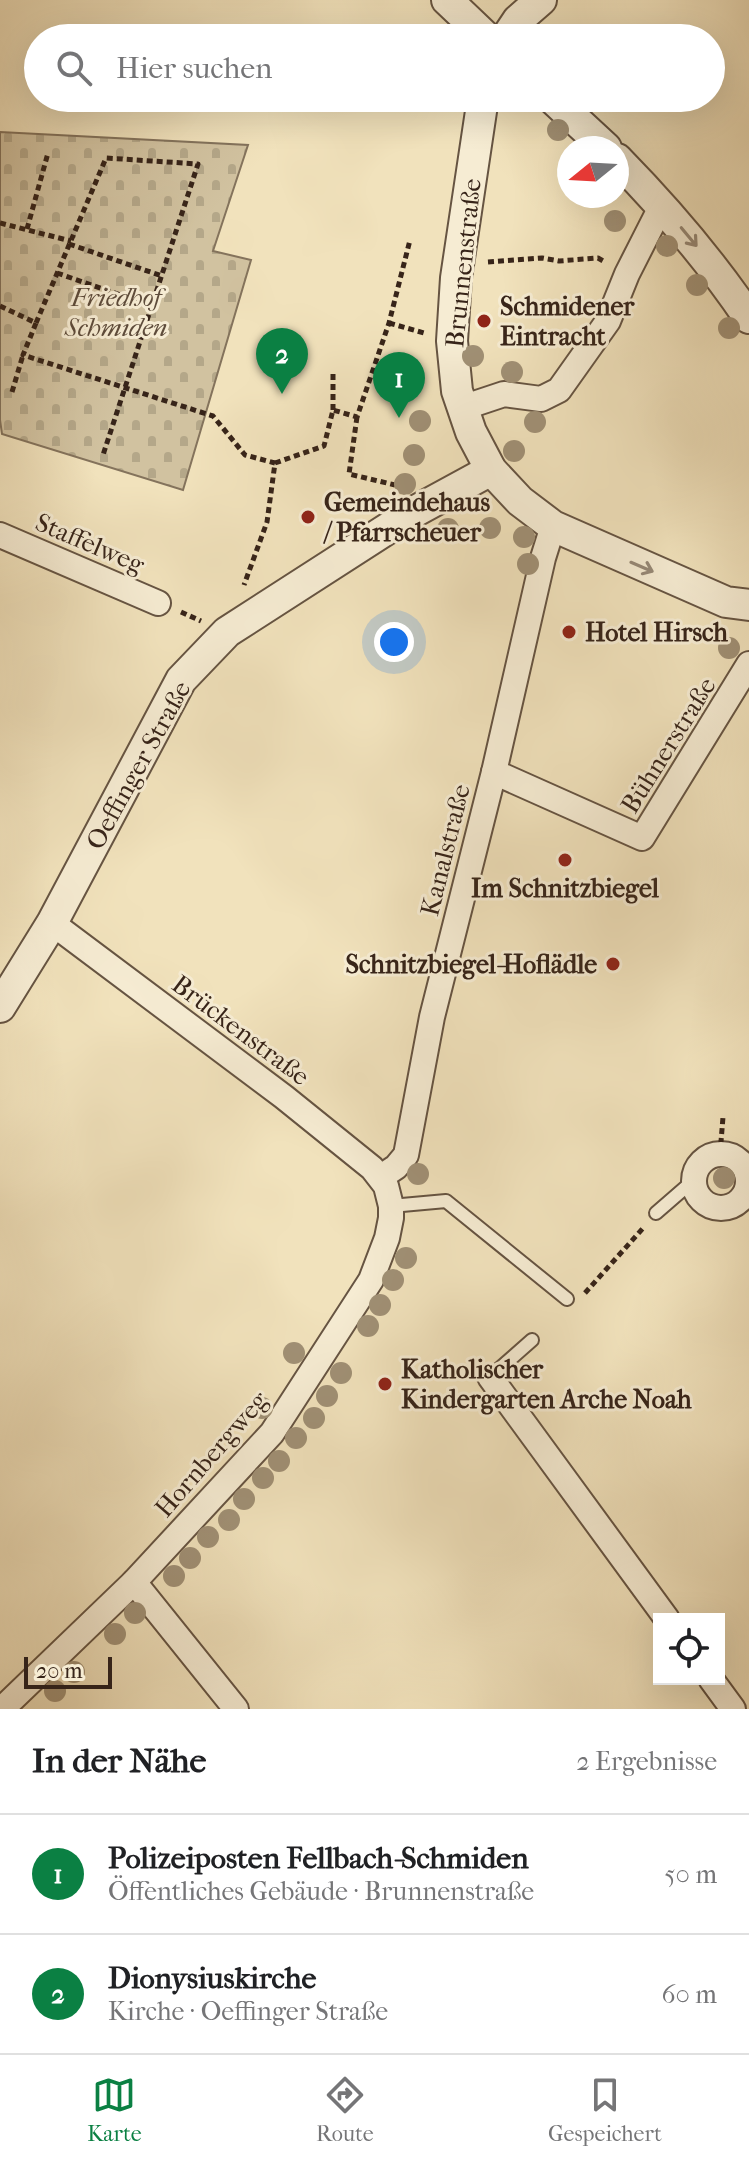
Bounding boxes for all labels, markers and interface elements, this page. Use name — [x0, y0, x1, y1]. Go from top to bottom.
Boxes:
search box — [24, 24, 725, 112]
icon: search — [52, 46, 96, 90]
text: Hier suchen — [116, 51, 272, 86]
north arrow — [557, 136, 629, 208]
street label: Brunnenstraße — [439, 177, 488, 349]
one-way arrow — [680, 226, 698, 247]
park label: Friedhof Schmiden — [64, 282, 167, 343]
place label: Schmidener Eintracht — [500, 291, 635, 352]
marker: Schmidener Eintracht — [475, 312, 493, 330]
pin: 2 — [256, 328, 308, 394]
pin: 1 — [373, 352, 425, 418]
place label: Gemeindehaus / Pfarrscheuer — [323, 487, 490, 548]
street label: Staffelweg — [31, 507, 150, 581]
marker: Gemeindehaus / Pfarrscheuer — [299, 508, 317, 526]
one-way arrow — [630, 560, 654, 575]
place label: Hotel Hirsch — [585, 617, 728, 648]
your location — [374, 622, 414, 662]
marker: Hotel Hirsch — [560, 623, 578, 641]
street label: Bühnerstraße — [614, 672, 722, 819]
street label: Oeffinger Straße — [79, 676, 198, 855]
street label: Kanalstraße — [414, 781, 477, 919]
marker: Im Schnitzbiegel — [556, 851, 574, 869]
place label: Im Schnitzbiegel — [471, 873, 660, 904]
place label: Schnitzbiegel-Hoflädle — [346, 949, 597, 980]
marker: Schnitzbiegel-Hoflädle — [604, 955, 622, 973]
street label: Brückenstraße — [166, 969, 316, 1092]
place label: Katholischer Kindergarten Arche Noah — [401, 1354, 692, 1415]
marker: Katholischer Kindergarten Arche Noah — [376, 1375, 394, 1393]
street label: Hornbergweg — [148, 1384, 275, 1524]
map controls — [653, 1613, 725, 1685]
button: locate — [653, 1613, 725, 1685]
scale bar — [24, 1653, 112, 1689]
text: 20 m — [36, 1658, 82, 1684]
text: In der Nähe — [32, 1741, 206, 1781]
text: 2 Ergebnisse — [576, 1746, 717, 1777]
text: Polizeiposten Fellbach-Schmiden — [108, 1841, 529, 1876]
text: 1 — [53, 1859, 63, 1890]
text: 50 m — [664, 1859, 717, 1890]
text: Öffentliches Gebäude · Brunnenstraße — [108, 1876, 534, 1907]
text: Dionysiuskirche — [108, 1961, 316, 1996]
text: 2 — [51, 1979, 65, 2010]
text: 60 m — [661, 1979, 717, 2010]
text: Kirche · Oeffinger Straße — [108, 1996, 388, 2027]
tab: Karte — [87, 2073, 142, 2147]
tab: Route — [316, 2073, 374, 2147]
tab: Gespeichert — [548, 2073, 662, 2147]

